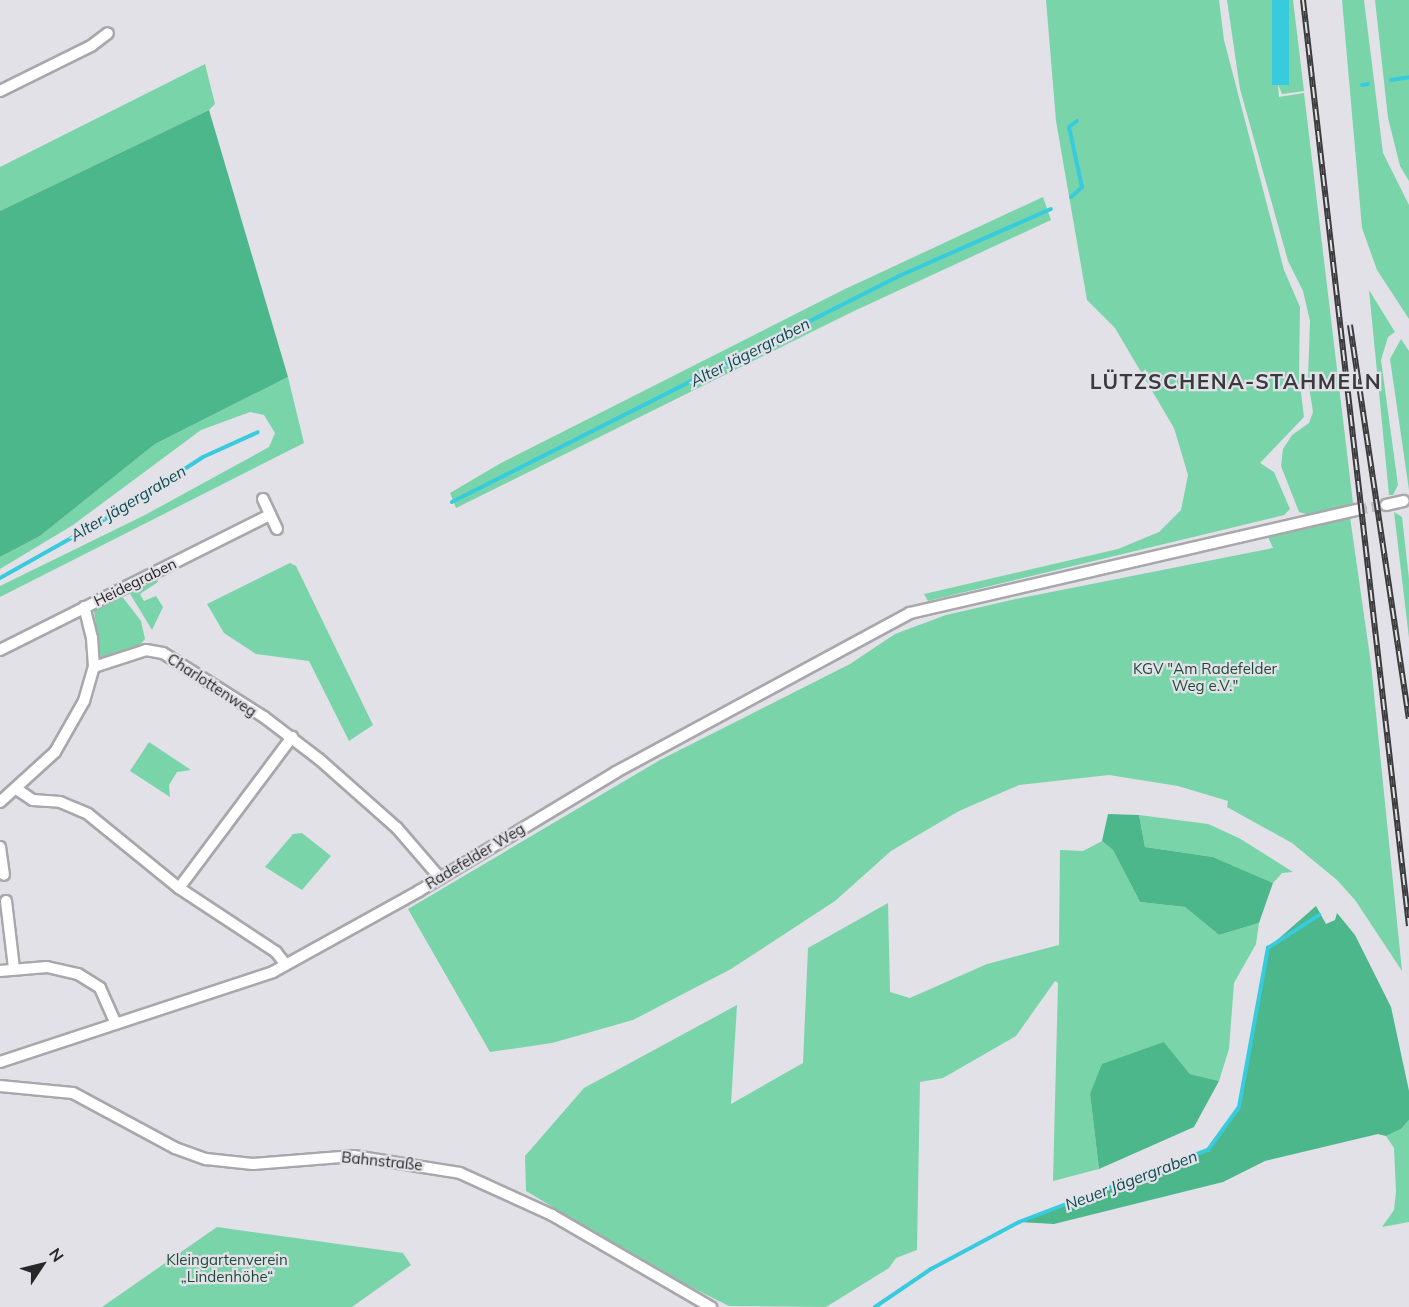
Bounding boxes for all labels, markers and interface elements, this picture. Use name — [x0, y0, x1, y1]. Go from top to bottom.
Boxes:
water label: Alter Jägergraben — [687, 314, 813, 390]
district label: LÜTZSCHENA-STAHMELN — [1090, 368, 1382, 394]
water label: Alter Jägergraben — [67, 461, 189, 545]
street label: Heidegraben — [91, 554, 179, 610]
street label: Charlottenweg — [164, 649, 260, 721]
park label: KGV "Am Radefelder Weg e.V." — [1133, 659, 1277, 694]
street label: Radefelder Weg — [422, 819, 528, 893]
water label: Neuer Jägergraben — [1062, 1146, 1200, 1214]
street label: Bahnstraße — [341, 1148, 423, 1174]
north arrow — [12, 1235, 72, 1295]
text: N — [45, 1244, 68, 1265]
park label: Kleingartenverein „Lindenhöhe“ — [166, 1250, 288, 1285]

